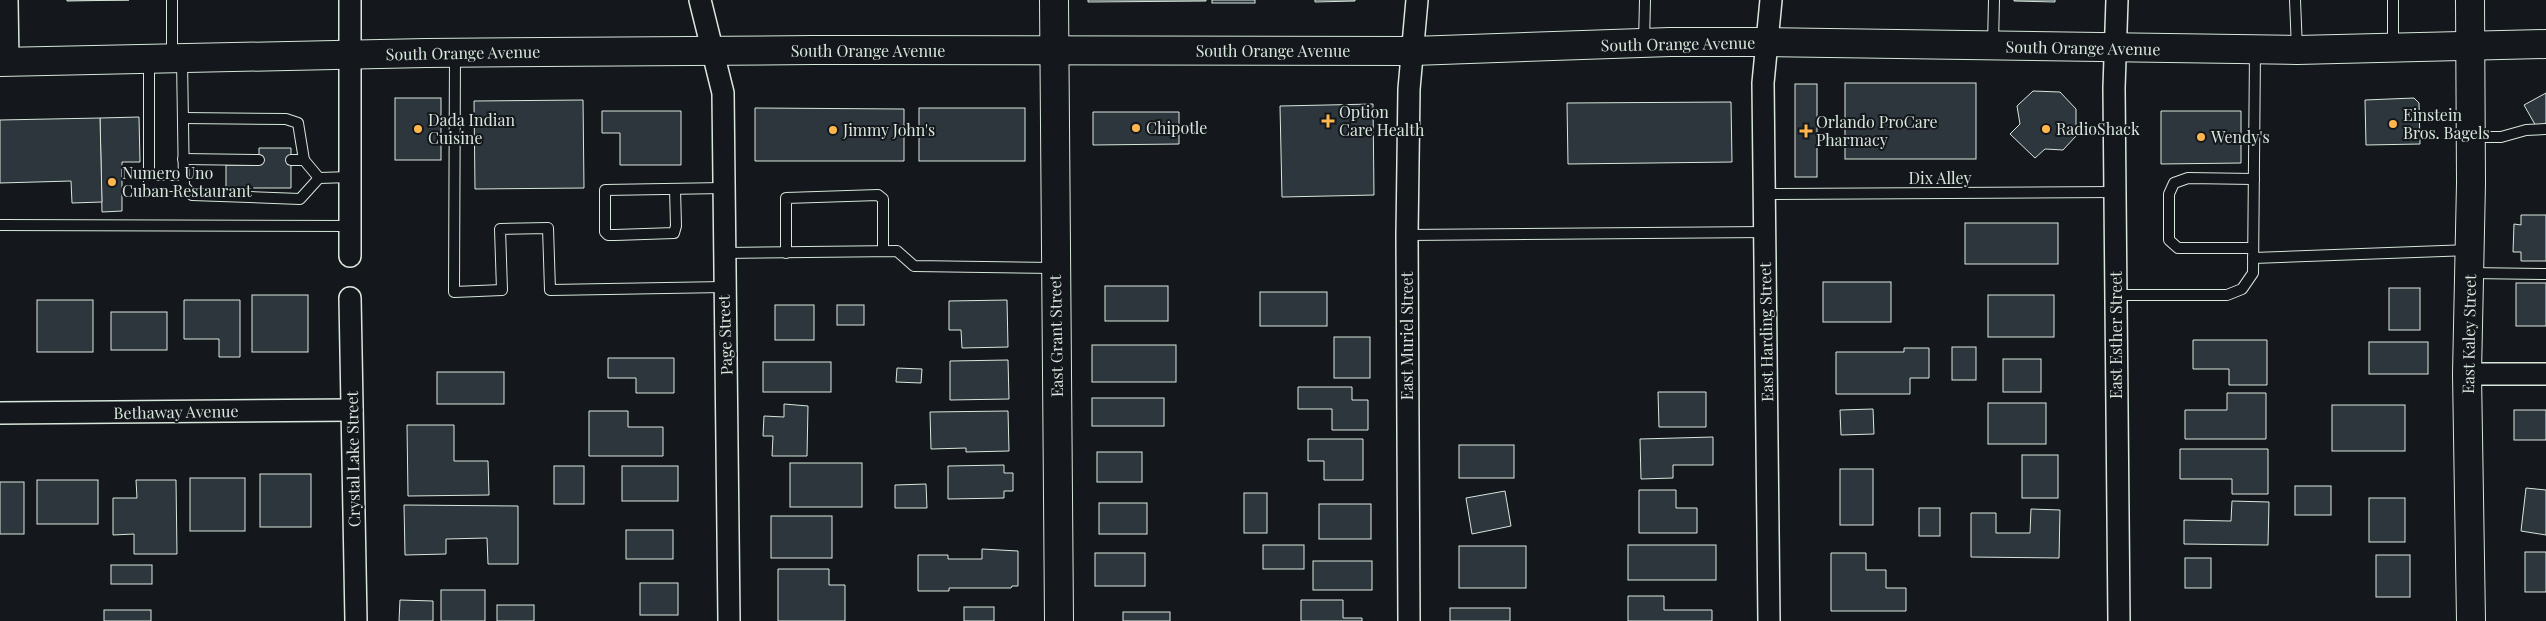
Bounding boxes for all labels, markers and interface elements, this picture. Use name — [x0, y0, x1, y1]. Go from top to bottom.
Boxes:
street label: South Orange Avenue — [1600, 32, 1756, 55]
street label: South Orange Avenue — [2005, 36, 2161, 59]
street label: South Orange Avenue — [791, 40, 945, 61]
street label: South Orange Avenue — [1196, 40, 1350, 61]
street label: South Orange Avenue — [385, 41, 541, 64]
place label: Option Care Health — [1339, 101, 1425, 140]
place label: Einstein Bros. Bagels — [2403, 104, 2490, 143]
place label: Dada Indian Cuisine — [428, 109, 515, 148]
place label: Orlando ProCare Pharmacy — [1816, 111, 1938, 150]
marker: Option Care Health — [1321, 114, 1335, 128]
place label: Chipotle — [1146, 117, 1207, 138]
place label: RadioShack — [2056, 118, 2140, 139]
marker: Einstein Bros. Bagels — [2387, 118, 2399, 130]
place label: Jimmy John's — [842, 119, 935, 140]
marker: Chipotle — [1130, 122, 1142, 134]
marker: Dada Indian Cuisine — [412, 123, 424, 135]
marker: RadioShack — [2040, 123, 2052, 135]
marker: Jimmy John's — [827, 124, 839, 136]
marker: Orlando ProCare Pharmacy — [1800, 125, 1812, 137]
place label: Wendy's — [2210, 126, 2270, 147]
marker: Wendy's — [2195, 131, 2207, 143]
place label: Numero Uno Cuban Restaurant — [122, 162, 252, 201]
street label: Dix Alley — [1909, 167, 1971, 188]
marker: Numero Uno Cuban Restaurant — [106, 176, 118, 188]
street label: East Harding Street — [1754, 262, 1777, 402]
street label: East Muriel Street — [1396, 271, 1417, 400]
street label: East Esther Street — [2105, 271, 2126, 399]
street label: East Grant Street — [1044, 274, 1067, 397]
street label: East Kaley Street — [2457, 274, 2480, 394]
street label: Page Street — [713, 294, 736, 376]
street label: Crystal Lake Street — [341, 390, 364, 527]
street label: Bethaway Avenue — [113, 400, 239, 423]

